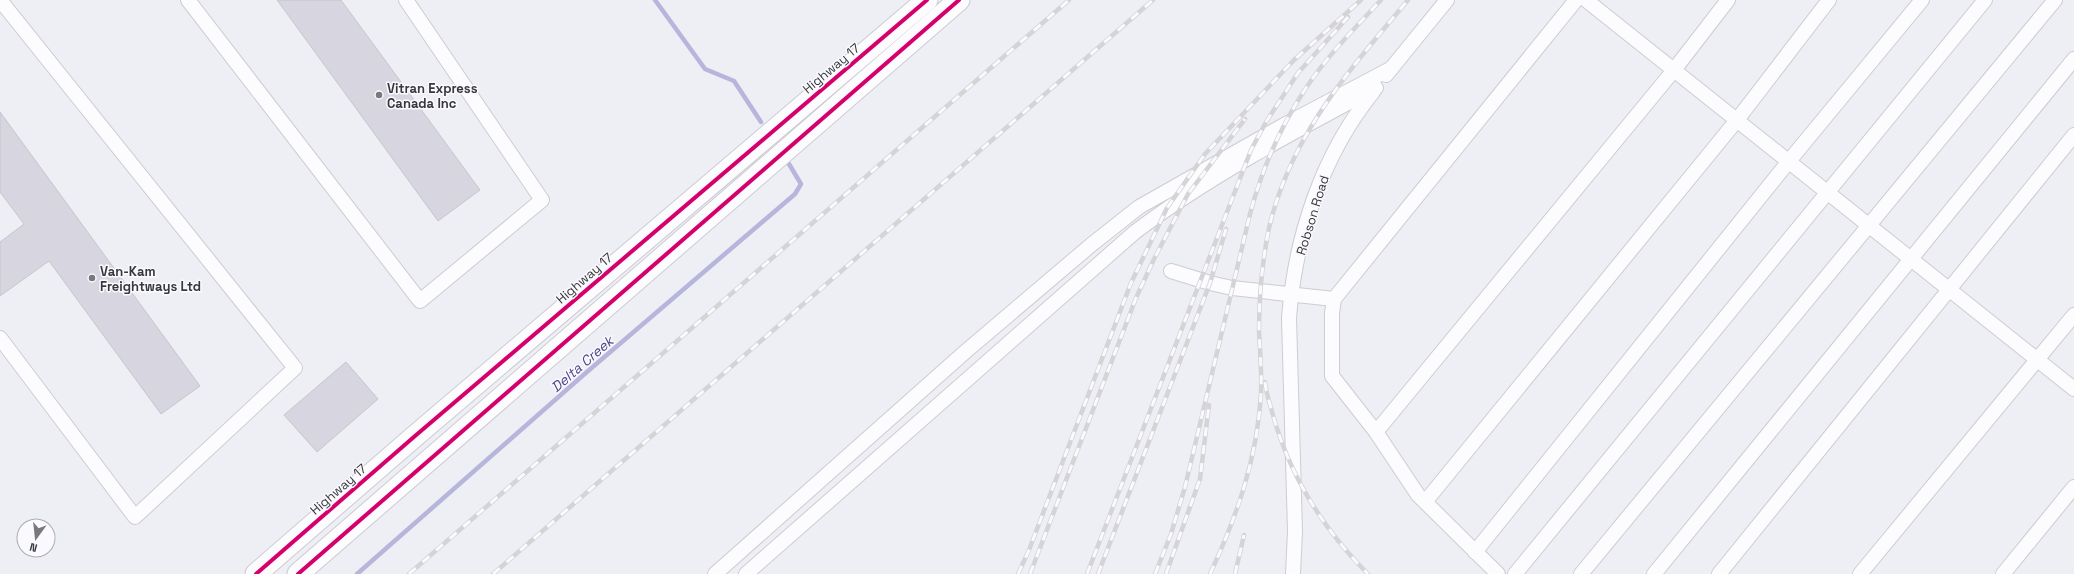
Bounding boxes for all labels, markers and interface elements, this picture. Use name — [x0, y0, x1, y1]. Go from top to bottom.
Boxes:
street label: Highway 17 — [799, 39, 863, 97]
place label: Vitran Express Canada Inc — [387, 80, 478, 112]
marker: Vitran Express Canada Inc — [374, 90, 384, 100]
street label: Robson Road — [1292, 173, 1333, 257]
street label: Highway 17 — [552, 249, 616, 308]
place label: Van-Kam Freightways Ltd — [100, 263, 201, 295]
marker: Van-Kam Freightways Ltd — [87, 273, 97, 283]
water label: Delta Creek — [547, 331, 618, 396]
street label: Highway 17 — [306, 460, 370, 519]
north arrow — [16, 518, 56, 558]
text: N — [28, 540, 39, 555]

